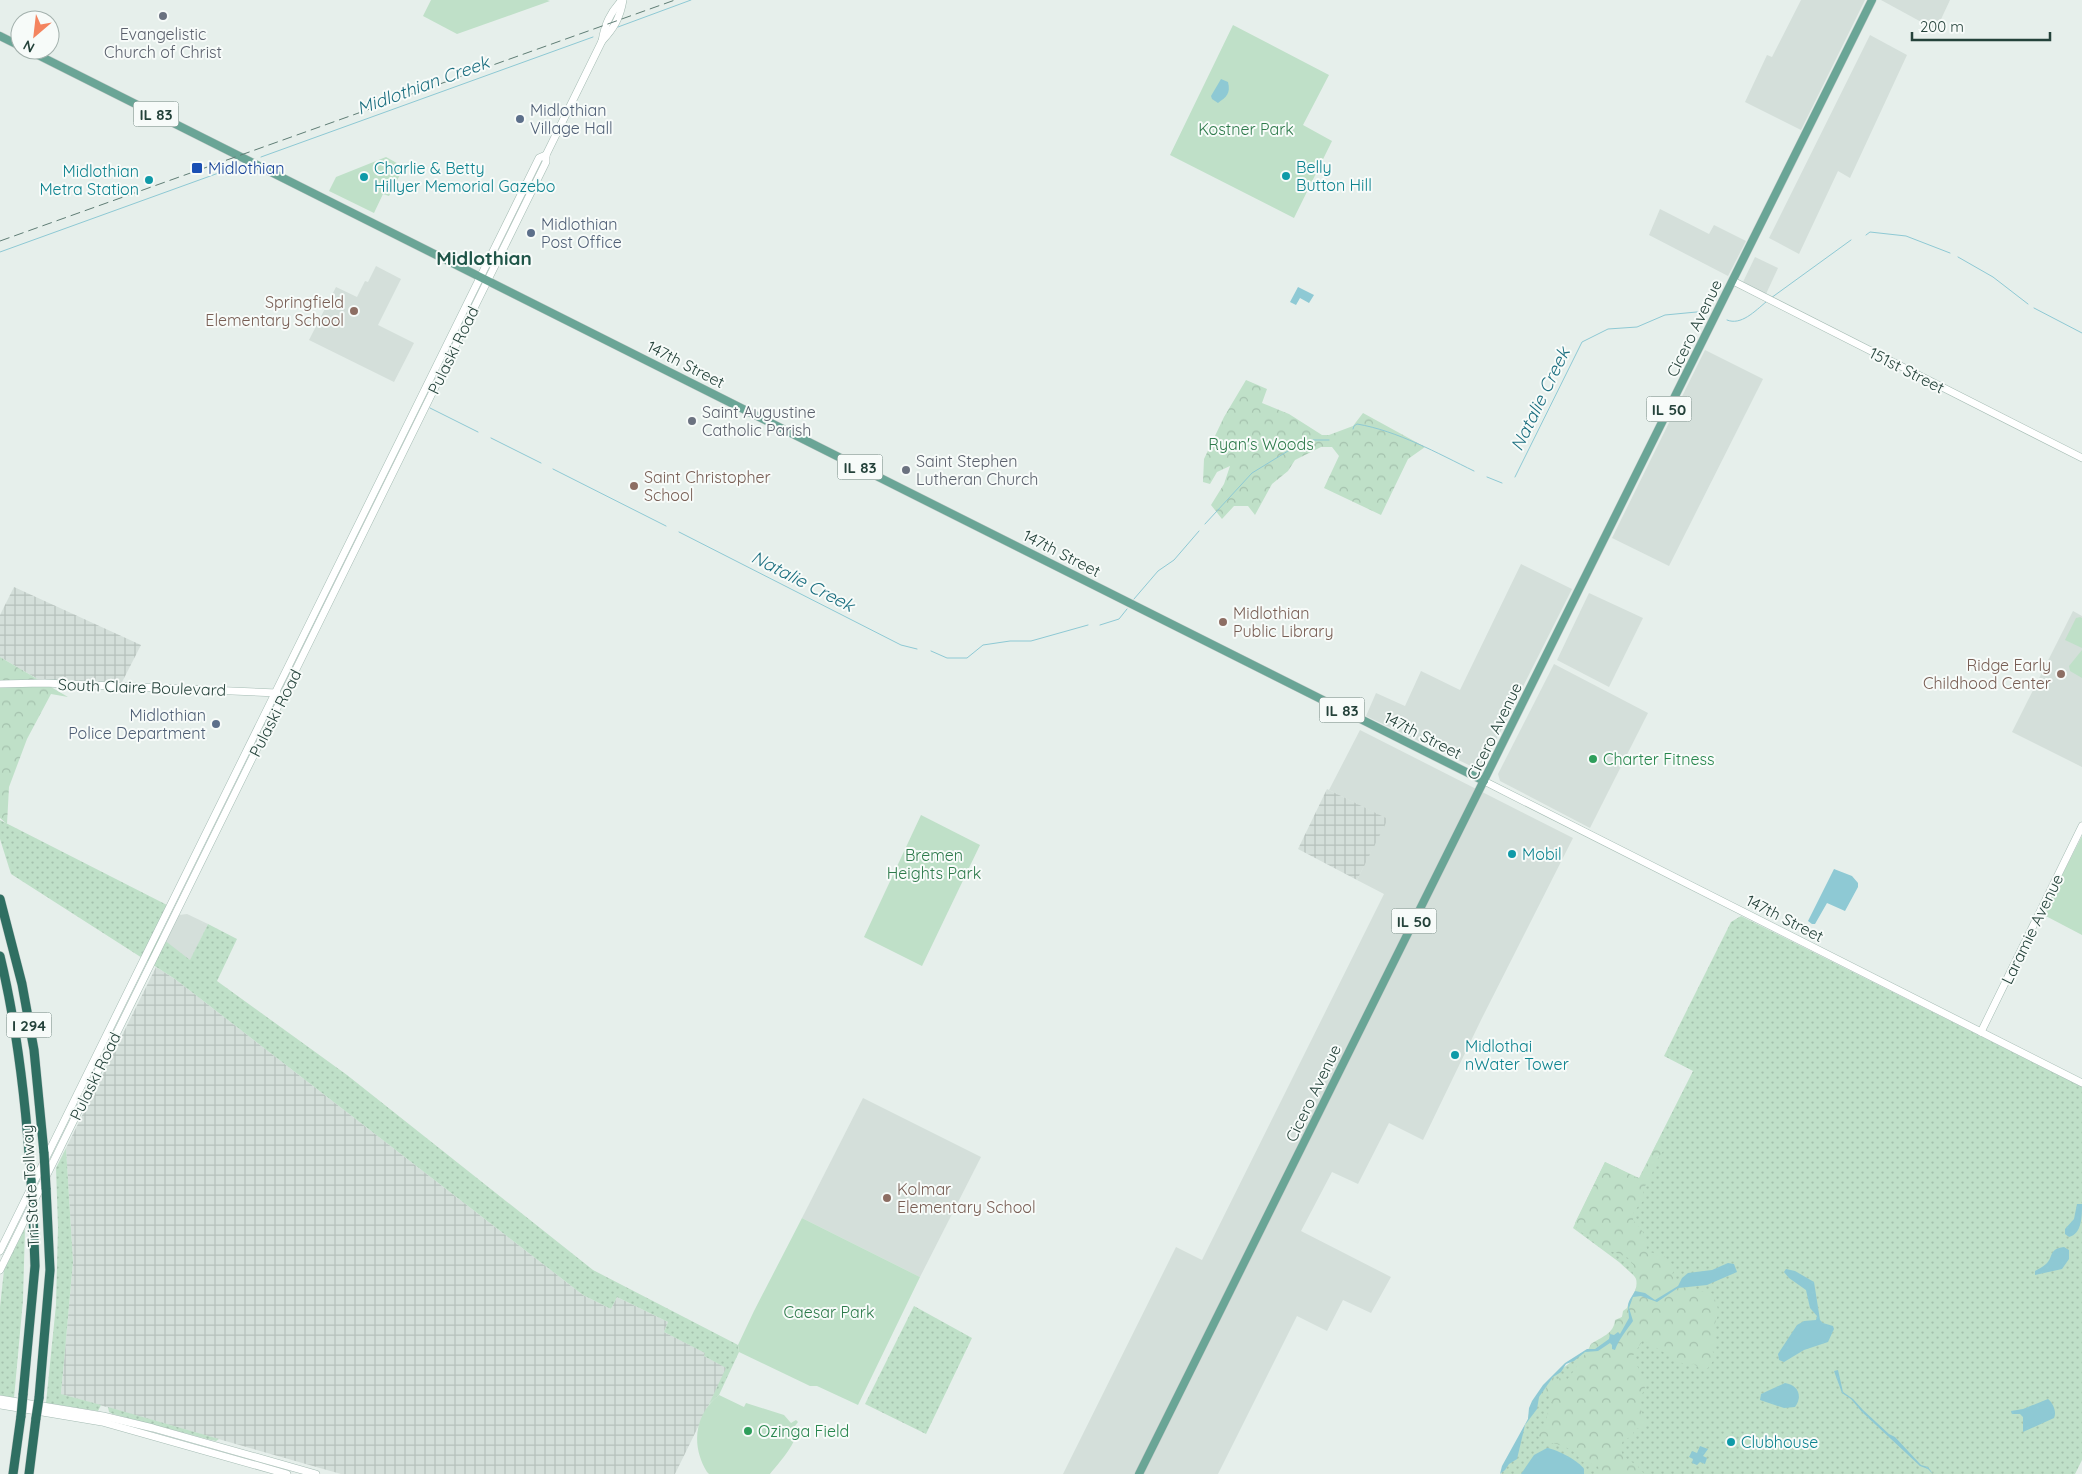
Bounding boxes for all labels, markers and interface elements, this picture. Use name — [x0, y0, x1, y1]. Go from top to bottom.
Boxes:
north arrow — [10, 10, 60, 60]
marker: Evangelistic Church of Christ — [157, 10, 169, 22]
scale bar — [1912, 10, 2050, 42]
text: 200 m — [1920, 17, 1964, 36]
place label: Evangelistic Church of Christ — [104, 24, 222, 62]
text: N — [20, 36, 38, 57]
water label: Midlothian Creek — [354, 50, 494, 120]
place label: Midlothian Village Hall — [530, 100, 613, 138]
road number: IL 83 — [134, 102, 178, 126]
marker: Midlothian Village Hall — [514, 113, 526, 125]
park label: Kostner Park — [1198, 119, 1294, 139]
place label: Belly Button Hill — [1296, 157, 1372, 195]
place label: Midlothian — [208, 158, 284, 178]
place label: Charlie & Betty Hillyer Memorial Gazebo — [374, 158, 555, 196]
place label: Midlothian Metra Station — [39, 161, 139, 199]
marker: Midlothian — [190, 161, 204, 175]
marker: Belly Button Hill — [1280, 170, 1292, 182]
marker: Charlie & Betty Hillyer Memorial Gazebo — [358, 171, 370, 183]
marker: Midlothian Metra Station — [143, 174, 155, 186]
place label: Midlothian Post Office — [541, 214, 622, 252]
marker: Midlothian Post Office — [525, 227, 537, 239]
district label: Midlothian — [436, 246, 532, 270]
street label: Cicero Avenue — [1662, 276, 1726, 380]
place label: Springfield Elementary School — [205, 292, 344, 330]
street label: Pulaski Road — [423, 303, 483, 397]
marker: Springfield Elementary School — [348, 305, 360, 317]
street label: 147th Street — [644, 336, 728, 392]
water label: Natalie Creek — [1505, 342, 1576, 455]
street label: 151st Street — [1866, 343, 1948, 397]
road number: IL 50 — [1646, 396, 1692, 422]
place label: Saint Augustine Catholic Parish — [702, 402, 816, 440]
marker: Saint Augustine Catholic Parish — [686, 415, 698, 427]
park label: Ryan's Woods — [1208, 434, 1314, 454]
place label: Saint Stephen Lutheran Church — [916, 451, 1038, 489]
road number: IL 83 — [838, 454, 882, 480]
marker: Saint Stephen Lutheran Church — [900, 464, 912, 476]
place label: Saint Christopher School — [644, 467, 771, 505]
marker: Saint Christopher School — [628, 480, 640, 492]
street label: 147th Street — [1020, 525, 1104, 581]
water label: Natalie Creek — [748, 545, 859, 617]
place label: Midlothian Public Library — [1233, 603, 1334, 641]
marker: Midlothian Public Library — [1217, 616, 1229, 628]
place label: Ridge Early Childhood Center — [1923, 655, 2051, 693]
street label: Pulaski Road — [244, 666, 306, 760]
marker: Ridge Early Childhood Center — [2055, 668, 2067, 680]
street label: South Claire Boulevard — [58, 674, 226, 700]
street label: Cicero Avenue — [1462, 679, 1526, 783]
road number: IL 83 — [1320, 698, 1364, 722]
place label: Midlothian Police Department — [68, 705, 206, 743]
street label: 147th Street — [1381, 707, 1465, 763]
marker: Midlothian Police Department — [210, 718, 222, 730]
place label: Charter Fitness — [1603, 749, 1715, 769]
marker: Charter Fitness — [1587, 753, 1599, 765]
place label: Mobil — [1522, 844, 1562, 864]
park label: Bremen Heights Park — [887, 845, 981, 883]
marker: Mobil — [1506, 848, 1518, 860]
street label: Laramie Avenue — [1997, 871, 2067, 987]
street label: 147th Street — [1743, 890, 1827, 946]
road number: IL 50 — [1392, 908, 1436, 934]
road number: I 294 — [6, 1012, 52, 1038]
street label: Pulaski Road — [65, 1029, 125, 1123]
place label: Midlothai nWater Tower — [1465, 1036, 1569, 1074]
street label: Cicero Avenue — [1281, 1041, 1345, 1145]
marker: Midlothai nWater Tower — [1449, 1049, 1461, 1061]
street label: Tri-State Tollway — [17, 1124, 43, 1248]
place label: Kolmar Elementary School — [897, 1179, 1036, 1217]
marker: Kolmar Elementary School — [881, 1192, 893, 1204]
park label: Caesar Park — [784, 1302, 874, 1322]
place label: Ozinga Field — [758, 1421, 849, 1441]
marker: Ozinga Field — [742, 1425, 754, 1437]
place label: Clubhouse — [1741, 1432, 1818, 1452]
marker: Clubhouse — [1725, 1436, 1737, 1448]

